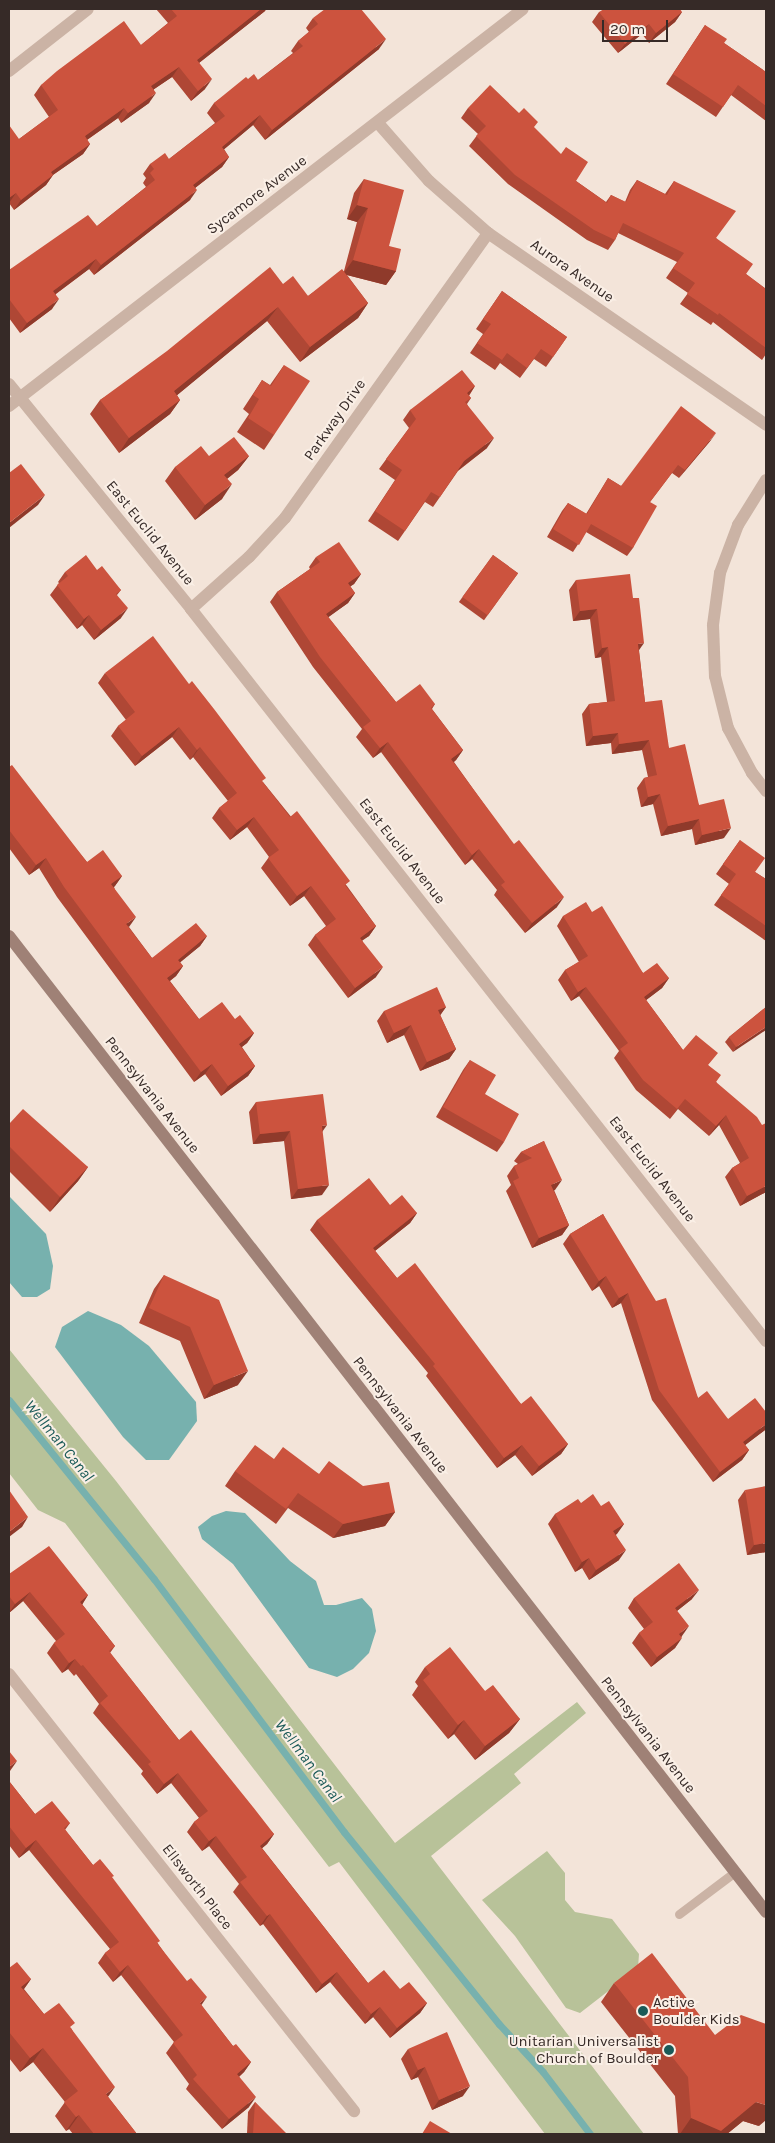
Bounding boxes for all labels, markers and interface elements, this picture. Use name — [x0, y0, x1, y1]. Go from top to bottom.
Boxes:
scale bar — [605, 10, 671, 42]
text: 20 m — [610, 20, 645, 38]
street label: Sycamore Avenue — [204, 152, 310, 238]
street label: Aurora Avenue — [527, 236, 617, 306]
street label: Parkway Drive — [300, 376, 370, 464]
street label: East Euclid Avenue — [102, 477, 198, 589]
street label: East Euclid Avenue — [355, 794, 449, 908]
street label: Pennsylvania Avenue — [101, 1033, 203, 1157]
street label: East Euclid Avenue — [605, 1112, 699, 1226]
street label: Pennsylvania Avenue — [349, 1353, 451, 1477]
water label: Wellman Canal — [20, 1396, 98, 1486]
street label: Pennsylvania Avenue — [597, 1673, 699, 1797]
water label: Wellman Canal — [270, 1716, 346, 1806]
street label: Ellsworth Place — [158, 1841, 236, 1933]
place label: Active Boulder Kids — [653, 1993, 740, 2028]
marker: Active Boulder Kids — [637, 2005, 649, 2017]
place label: Unitarian Universalist Church of Boulder — [509, 2032, 659, 2067]
marker: Unitarian Universalist Church of Boulder — [663, 2044, 675, 2056]

